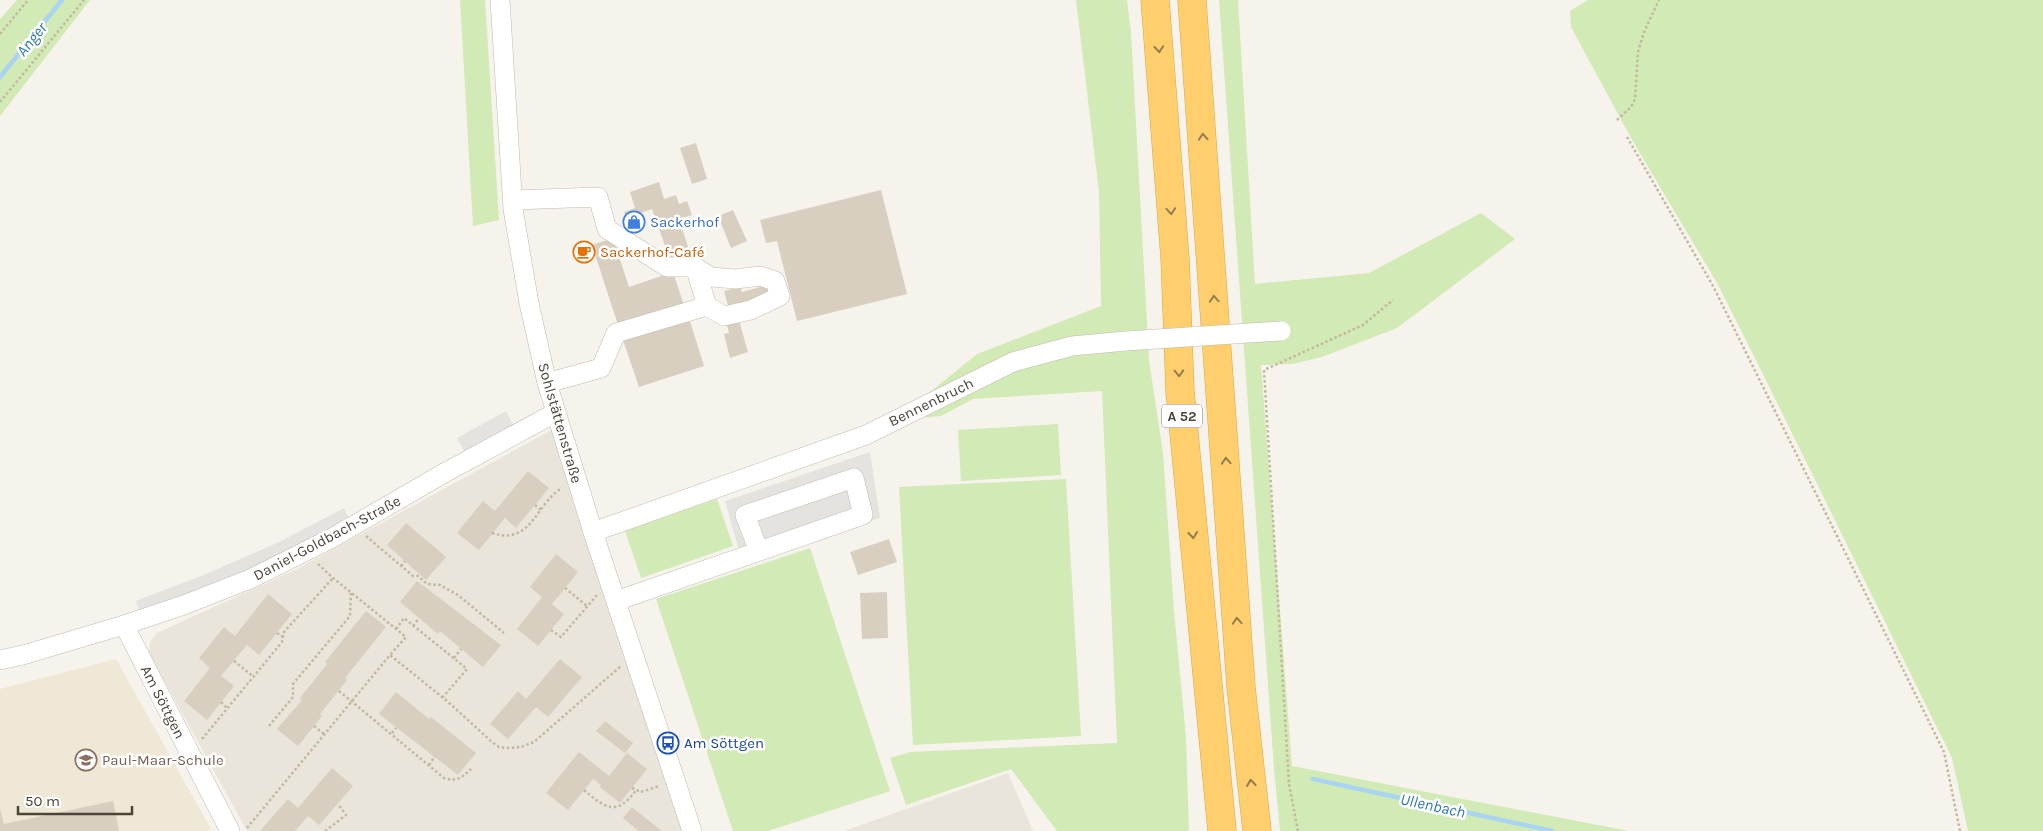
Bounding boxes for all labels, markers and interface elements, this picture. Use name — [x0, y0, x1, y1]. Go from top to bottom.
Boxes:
water label: Anger — [12, 18, 51, 60]
one-way arrow — [1154, 45, 1165, 53]
one-way arrow — [1197, 133, 1208, 141]
one-way arrow — [1166, 207, 1177, 215]
shop icon: Sackerhof — [622, 210, 646, 234]
place label: Sackerhof — [650, 213, 720, 231]
cafe icon: Sackerhof-Café — [572, 240, 596, 264]
place label: Sackerhof-Café — [600, 243, 705, 261]
one-way arrow — [1209, 295, 1220, 303]
street label: Sohlstättenstraße — [534, 361, 586, 485]
one-way arrow — [1174, 370, 1184, 377]
street label: Bennenbruch — [886, 374, 976, 430]
road number: A 52 — [1162, 404, 1202, 428]
one-way arrow — [1220, 457, 1231, 465]
street label: Daniel-Goldbach-Straße — [250, 492, 404, 584]
one-way arrow — [1188, 531, 1199, 539]
one-way arrow — [1231, 616, 1242, 624]
street label: Am Söttgen — [137, 662, 189, 742]
bus stop icon: Am Söttgen — [656, 731, 680, 755]
place label: Am Söttgen — [684, 734, 764, 752]
school or university icon: Paul-Maar-Schule — [74, 748, 98, 772]
place label: Paul-Maar-Schule — [102, 751, 224, 769]
one-way arrow — [1246, 778, 1257, 786]
scale bar — [18, 784, 131, 816]
water label: Ullenbach — [1399, 789, 1467, 822]
text: 50 m — [25, 792, 60, 810]

